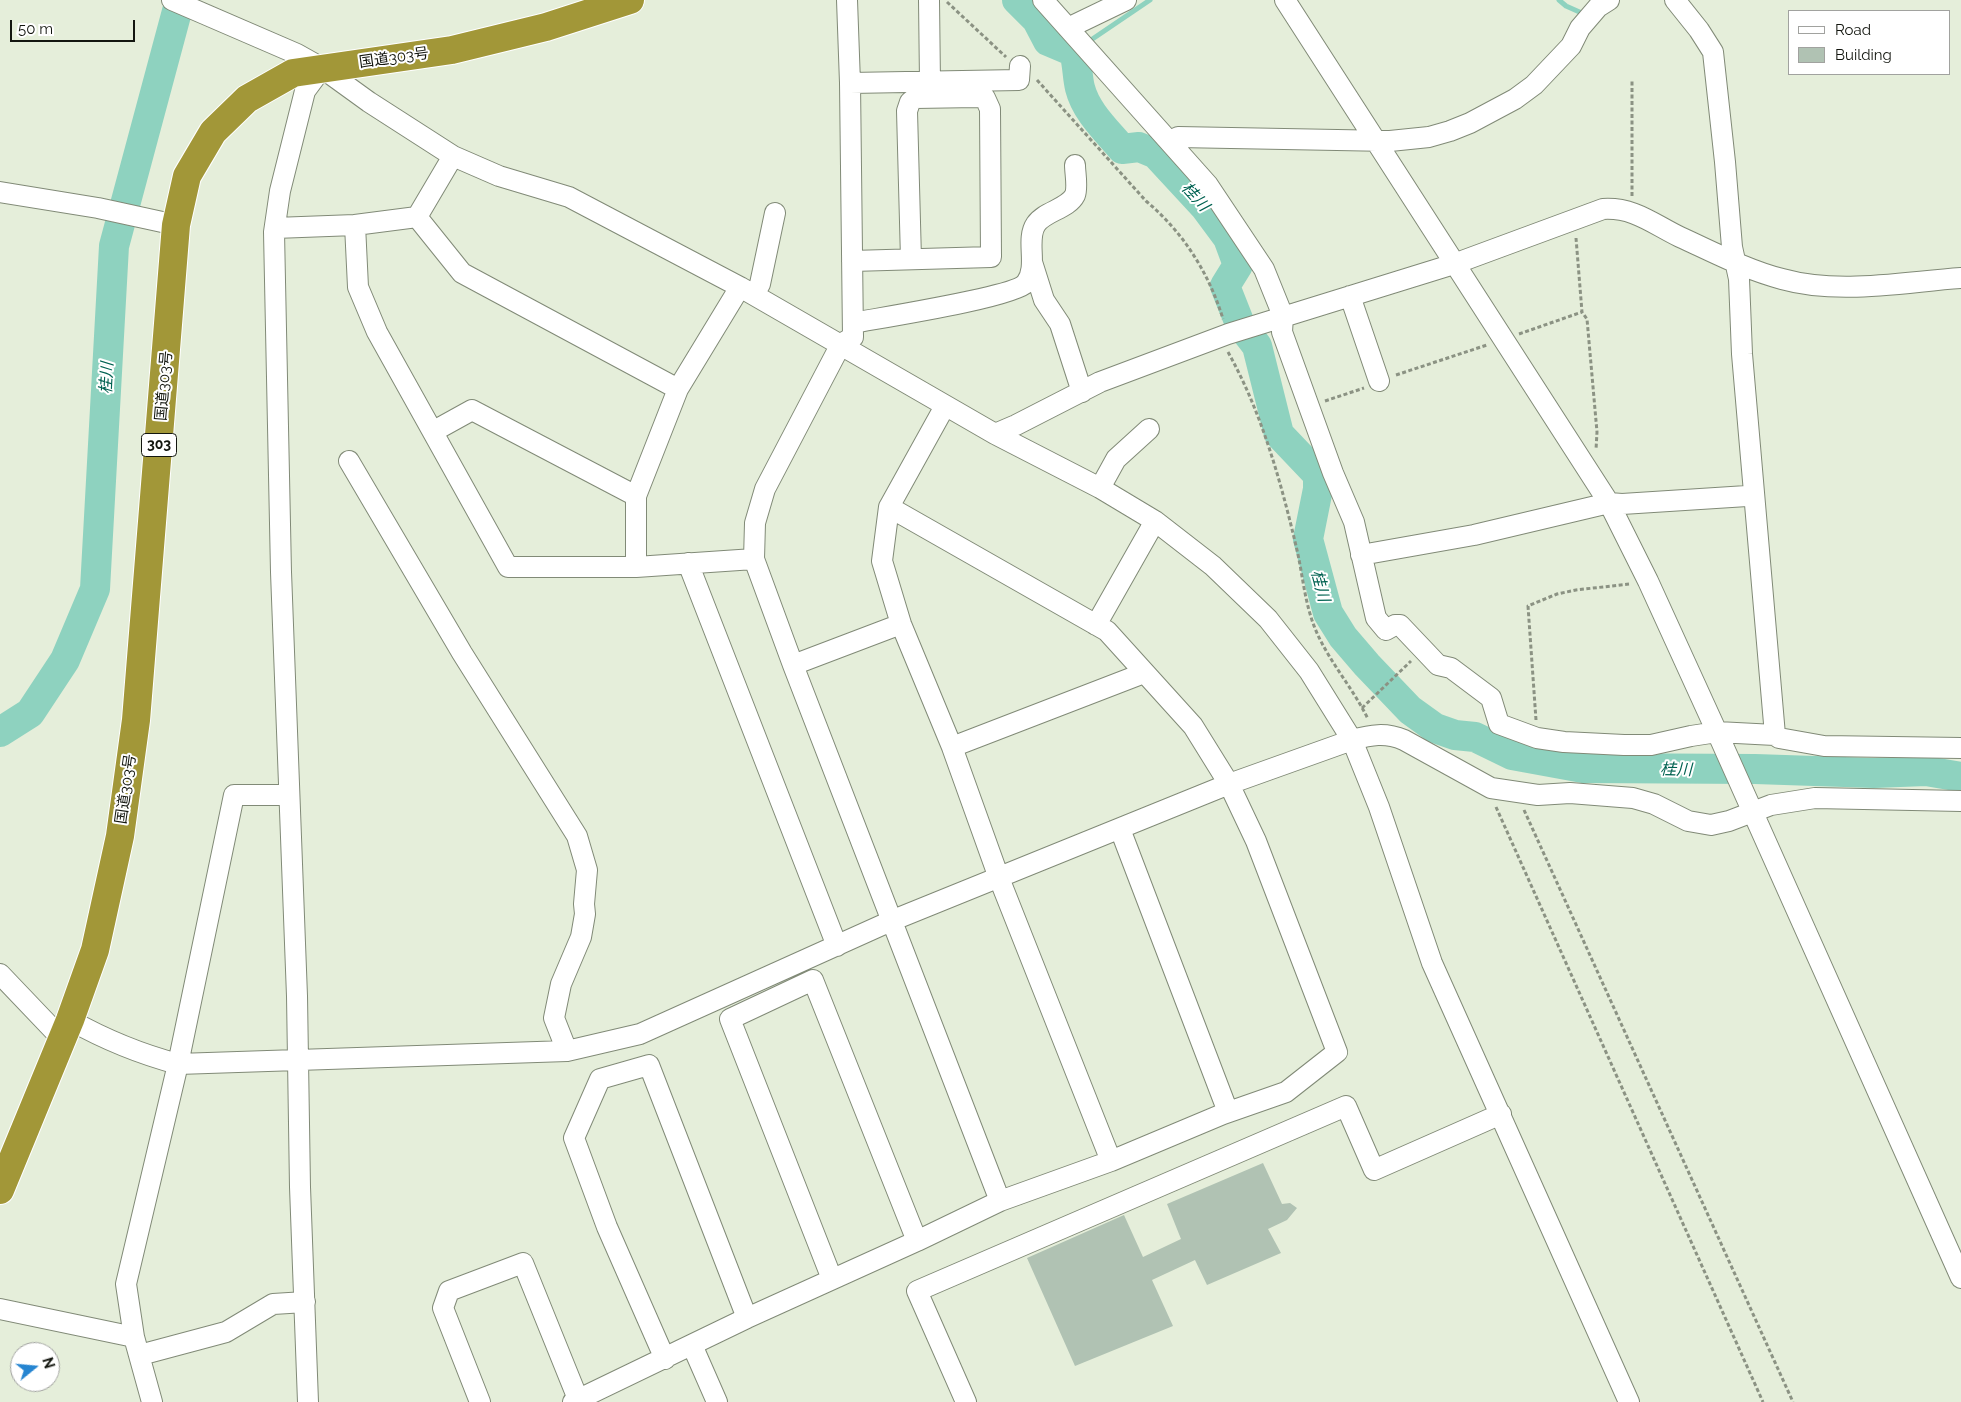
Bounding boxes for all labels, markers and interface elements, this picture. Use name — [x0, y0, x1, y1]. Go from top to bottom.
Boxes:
scale bar — [12, 10, 138, 42]
legend — [1788, 10, 1951, 75]
text: 50 m — [18, 20, 53, 38]
text: Road — [1835, 21, 1871, 39]
street label: 国道303号 — [358, 44, 430, 72]
text: Building — [1835, 46, 1892, 64]
water label: 桂川 — [1177, 179, 1213, 215]
street label: 国道303号 — [152, 350, 176, 422]
water label: 桂川 — [97, 362, 117, 394]
road number: 303 — [142, 434, 176, 456]
water label: 桂川 — [1307, 568, 1333, 604]
street label: 国道303号 — [112, 753, 140, 825]
water label: 桂川 — [1660, 760, 1692, 780]
north arrow — [10, 1342, 60, 1392]
text: N — [39, 1355, 58, 1370]

